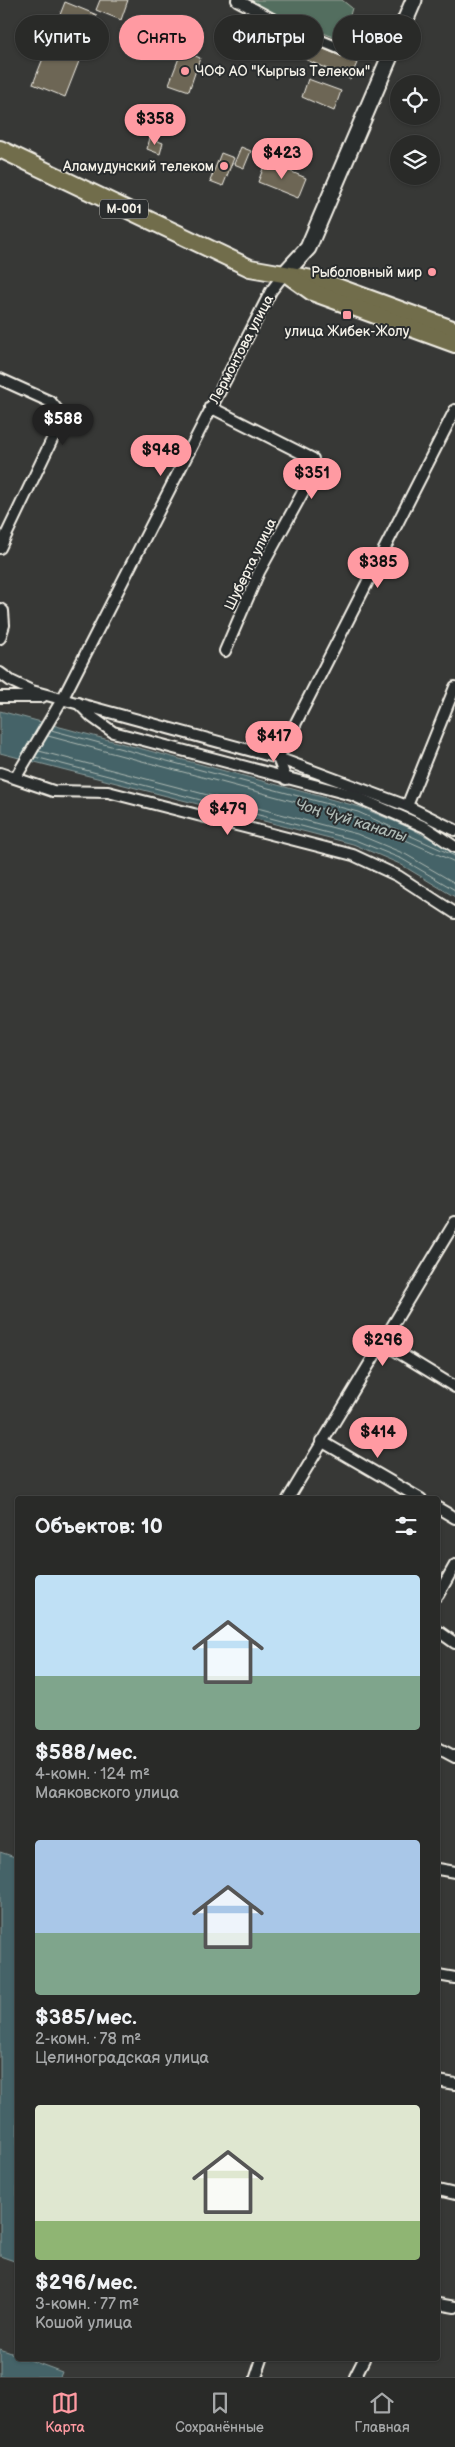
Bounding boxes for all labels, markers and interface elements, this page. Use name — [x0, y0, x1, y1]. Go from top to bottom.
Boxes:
chip: Купить — [15, 15, 109, 60]
chip: Снять — [119, 15, 204, 60]
chip: Фильтры — [214, 15, 323, 60]
chip: Новое — [333, 15, 421, 60]
place label: ЧОФ АО "Кыргыз Телеком" — [195, 63, 370, 80]
marker: ЧОФ АО "Кыргыз Телеком" — [179, 65, 191, 77]
map controls — [390, 75, 440, 185]
button: locate — [390, 75, 440, 125]
pin: $358 — [125, 104, 185, 146]
text: $358 — [136, 110, 174, 129]
button: layers — [390, 135, 440, 185]
pin: $423 — [252, 138, 312, 180]
text: $423 — [263, 144, 301, 163]
place label: Аламудунский телеком — [62, 158, 214, 175]
marker: Аламудунский телеком — [218, 160, 230, 172]
road number: М-001 — [100, 200, 148, 218]
place label: Рыболовный мир — [311, 264, 422, 281]
marker: Рыболовный мир — [426, 266, 438, 278]
street label: Лермонтова улица — [205, 291, 278, 407]
marker: улица Жибек-Жолу — [341, 309, 353, 321]
place label: улица Жибек-Жолу — [285, 323, 410, 340]
pin: $588 — [33, 404, 93, 446]
text: $588 — [43, 410, 83, 429]
pin: $948 — [131, 434, 191, 477]
text: $948 — [142, 441, 180, 460]
pin: $351 — [282, 458, 342, 500]
text: $351 — [294, 464, 330, 483]
street label: Шуберта улица — [221, 515, 280, 613]
pin: $385 — [348, 546, 408, 589]
text: $385 — [359, 553, 397, 572]
pin: $417 — [244, 720, 304, 763]
text: $417 — [256, 727, 292, 746]
pin: $479 — [198, 794, 258, 836]
water label: Чоң Чүй каналы — [293, 794, 409, 847]
text: $479 — [209, 800, 247, 819]
pin: $296 — [353, 1324, 413, 1367]
text: $296 — [363, 1331, 403, 1350]
pin: $414 — [348, 1416, 408, 1459]
text: $414 — [360, 1423, 396, 1442]
icon: filters — [392, 1512, 420, 1540]
text: Объектов: 10 — [35, 1514, 163, 1539]
icon: home — [183, 1607, 273, 1697]
text: $588/мес. — [35, 1740, 137, 1765]
text: 4-комн. · 124 m² — [35, 1765, 150, 1784]
text: Маяковского улица — [35, 1784, 179, 1803]
icon: home — [183, 1872, 273, 1962]
text: $385/мес. — [35, 2005, 137, 2030]
text: 2-комн. · 78 m² — [35, 2030, 141, 2049]
text: Целиноградская улица — [35, 2049, 209, 2068]
icon: home — [183, 2137, 273, 2227]
text: $296/мес. — [35, 2270, 137, 2295]
text: 3-комн. · 77 m² — [35, 2295, 139, 2314]
text: Кошой улица — [35, 2314, 132, 2333]
tab: Карта — [45, 2389, 85, 2436]
tab: Сохранённые — [175, 2389, 264, 2436]
tab: Главная — [354, 2389, 410, 2436]

